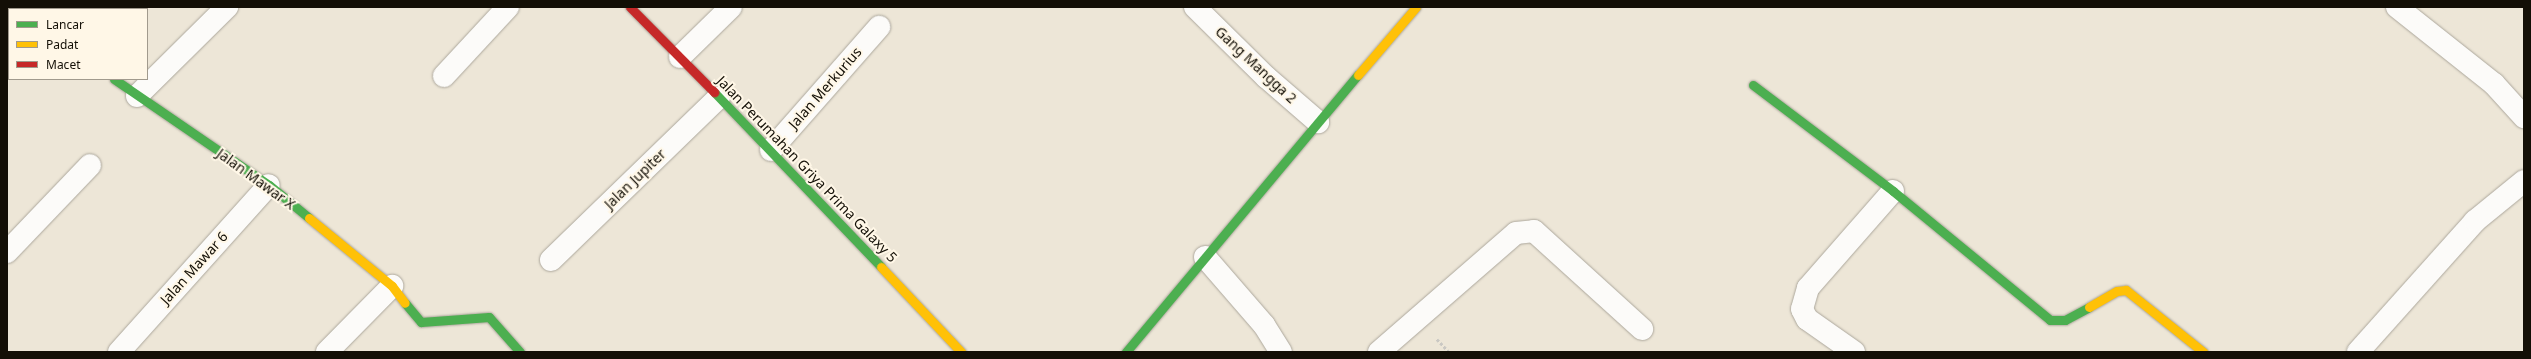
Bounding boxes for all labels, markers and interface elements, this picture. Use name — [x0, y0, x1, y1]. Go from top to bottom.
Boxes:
legend — [8, 8, 148, 80]
text: Lancar — [46, 16, 84, 33]
street label: Gang Mangga 2 — [1212, 23, 1300, 107]
text: Padat — [46, 36, 78, 53]
street label: Jalan Merkurius — [785, 44, 865, 132]
text: Macet — [46, 56, 80, 73]
street label: Jalan Perumahan Griya Prima Galaxy 5 — [713, 72, 901, 266]
street label: Jalan Mawar X — [214, 145, 298, 213]
street label: Jalan Jupiter — [601, 146, 669, 212]
street label: Jalan Mawar 6 — [157, 228, 231, 308]

